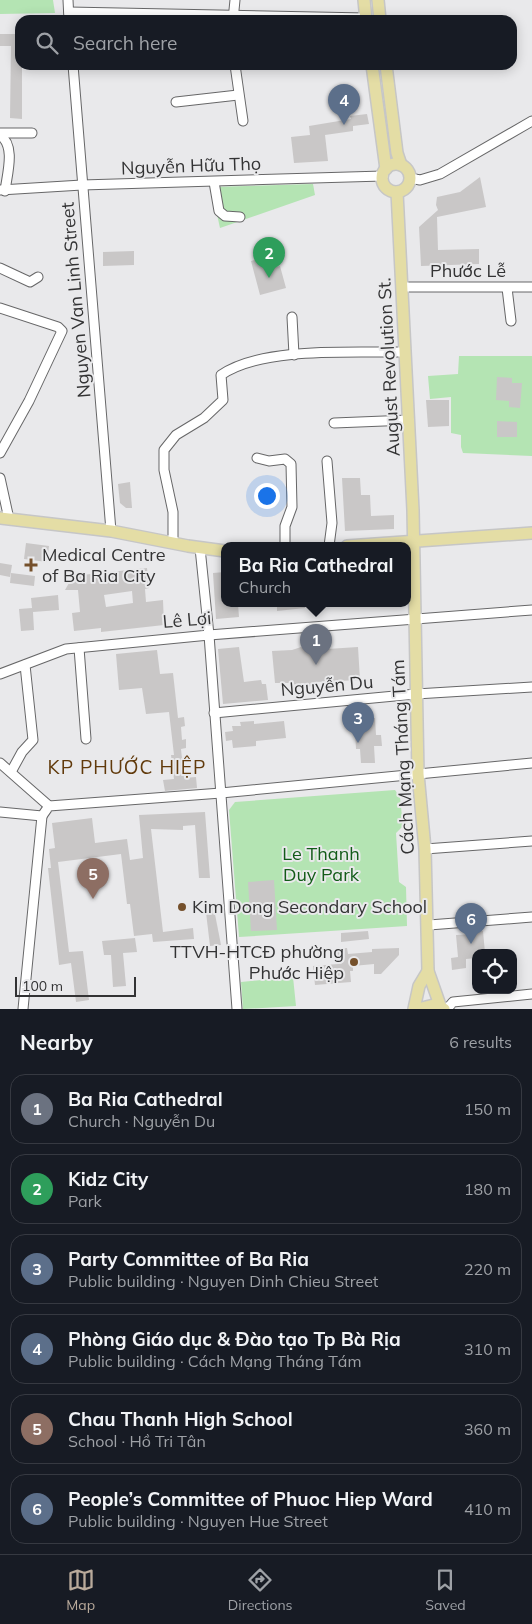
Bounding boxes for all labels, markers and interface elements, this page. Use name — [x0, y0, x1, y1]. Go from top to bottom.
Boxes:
search box — [15, 15, 517, 70]
icon: search — [33, 29, 61, 57]
text: Search here — [73, 31, 177, 55]
pin: 4 — [328, 84, 360, 125]
street label: Nguyễn Hữu Thọ — [121, 152, 261, 179]
street label: Nguyen Van Linh Street — [55, 201, 96, 399]
pin: 2 — [253, 237, 285, 278]
street label: Phước Lễ — [430, 259, 506, 282]
street label: August Revolution St. — [372, 277, 405, 457]
your location — [254, 483, 280, 509]
popup — [221, 542, 411, 607]
place label: Medical Centre of Ba Ria City — [42, 543, 165, 587]
text: Ba Ria Cathedral — [239, 553, 393, 577]
marker: Medical Centre of Ba Ria City — [24, 558, 38, 572]
text: Church — [239, 577, 291, 597]
street label: Lê Lợi — [162, 606, 212, 633]
pin: 1 — [300, 624, 332, 665]
street label: Cách Mạng Tháng Tám — [386, 659, 419, 855]
street label: Nguyễn Du — [280, 670, 374, 701]
pin: 3 — [342, 702, 374, 743]
district label: KP PHƯỚC HIỆP — [48, 755, 206, 779]
park label: Le Thanh Duy Park — [282, 842, 360, 886]
pin: 5 — [77, 858, 109, 899]
place label: Kim Dong Secondary School — [192, 895, 427, 918]
marker: Kim Dong Secondary School — [176, 901, 188, 913]
pin: 6 — [455, 903, 487, 944]
place label: TTVH-HTCĐ phường Phước Hiệp — [170, 940, 344, 984]
map controls — [472, 949, 517, 994]
button: locate — [472, 949, 517, 994]
marker: TTVH-HTCĐ phường Phước Hiệp — [348, 956, 360, 968]
scale bar — [15, 974, 136, 997]
text: 100 m — [22, 977, 63, 995]
text: Nearby — [20, 1029, 93, 1055]
text: 6 results — [449, 1032, 512, 1052]
text: Ba Ria Cathedral — [68, 1087, 223, 1111]
text: 1 — [32, 1099, 42, 1119]
text: 150 m — [464, 1099, 511, 1119]
text: Church · Nguyễn Du — [68, 1111, 215, 1131]
text: Kidz City — [68, 1167, 148, 1191]
text: 2 — [32, 1179, 42, 1199]
text: 180 m — [464, 1179, 511, 1199]
text: Park — [68, 1191, 102, 1211]
text: Party Committee of Ba Ria — [68, 1247, 309, 1271]
text: 3 — [32, 1259, 42, 1279]
text: 220 m — [464, 1259, 511, 1279]
text: Public building · Nguyen Dinh Chieu Street — [68, 1271, 378, 1291]
text: Phòng Giáo dục & Đào tạo Tp Bà Rịa — [68, 1327, 401, 1351]
text: 4 — [32, 1339, 42, 1359]
text: 310 m — [464, 1339, 511, 1359]
text: Public building · Cách Mạng Tháng Tám — [68, 1351, 361, 1371]
text: Chau Thanh High School — [68, 1407, 293, 1431]
text: 5 — [32, 1419, 42, 1439]
text: 360 m — [464, 1419, 511, 1439]
text: School · Hồ Tri Tân — [68, 1431, 206, 1451]
text: People’s Committee of Phuoc Hiep Ward — [68, 1487, 433, 1511]
text: 6 — [32, 1499, 42, 1519]
text: 410 m — [464, 1499, 511, 1519]
text: Public building · Nguyen Hue Street — [68, 1511, 328, 1531]
tab: Map — [66, 1566, 95, 1614]
tab: Directions — [228, 1566, 293, 1614]
tab: Saved — [425, 1566, 466, 1614]

